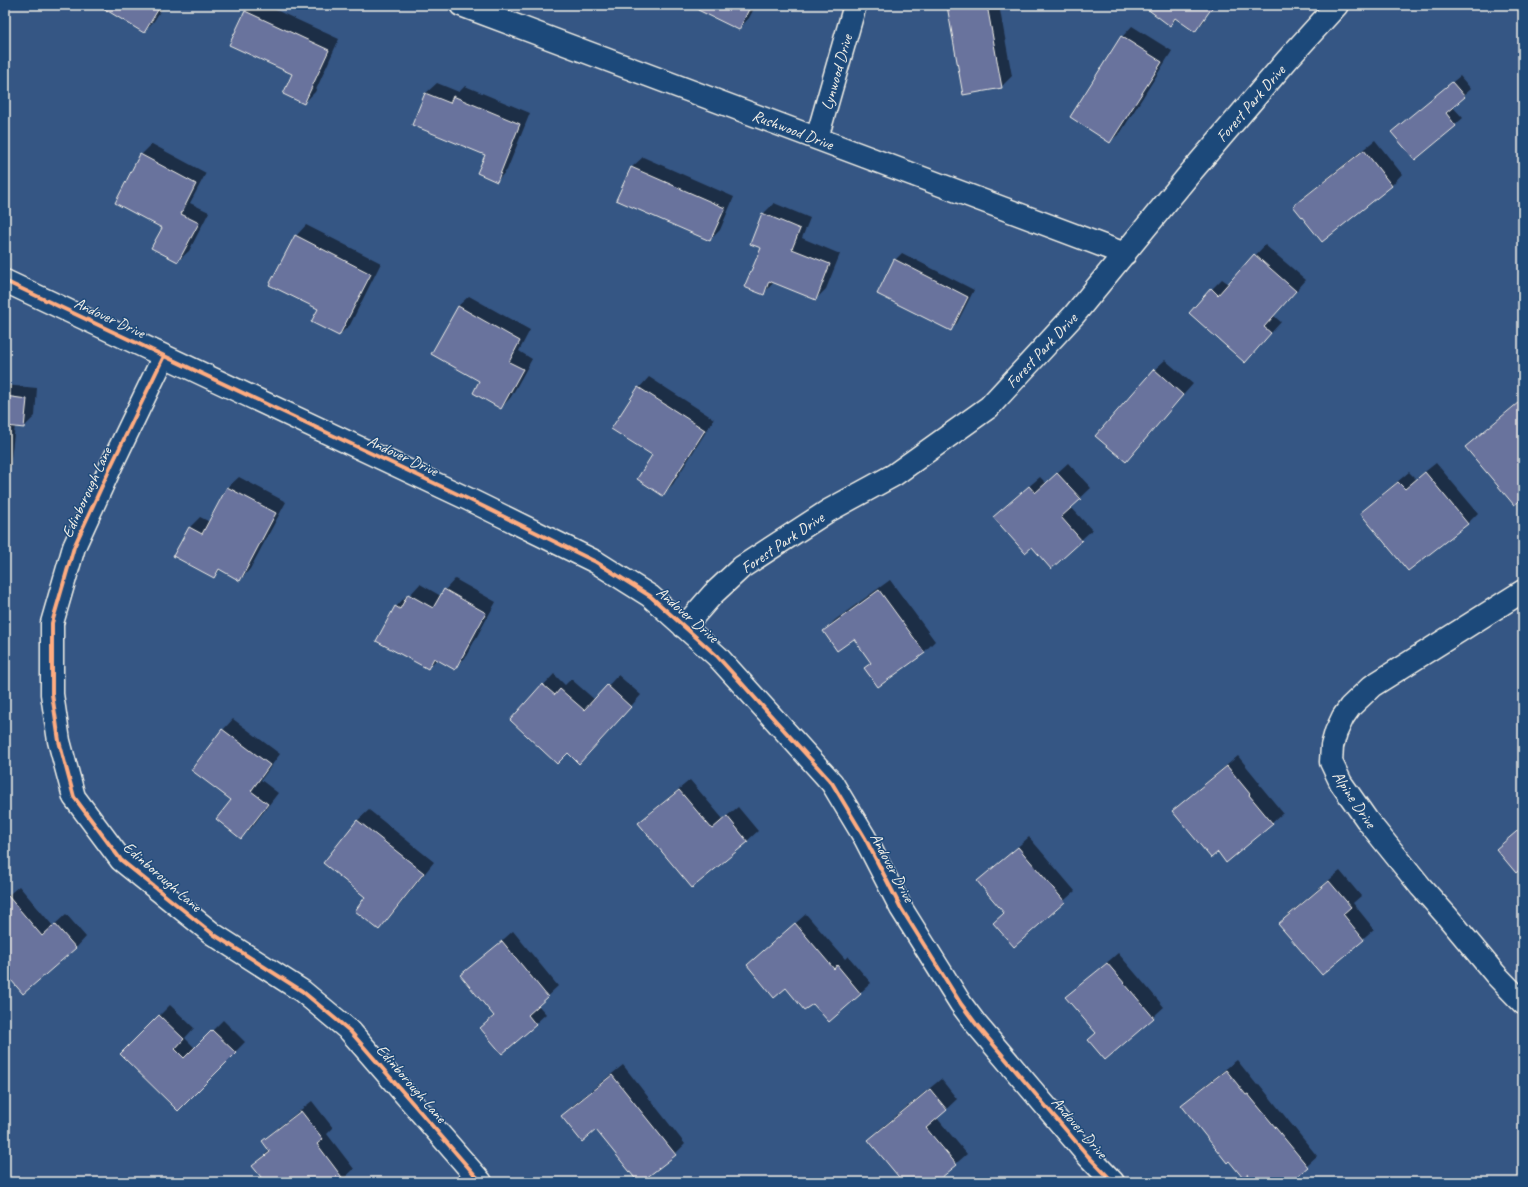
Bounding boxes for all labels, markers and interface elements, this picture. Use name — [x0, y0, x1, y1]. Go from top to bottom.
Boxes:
street label: Lynwood Drive — [817, 31, 858, 112]
street label: Forest Park Drive — [1212, 60, 1291, 146]
street label: Rushwood Drive — [749, 105, 838, 155]
street label: Andover Drive — [71, 293, 150, 344]
street label: Forest Park Drive — [1002, 308, 1083, 392]
street label: Andover Drive — [364, 431, 443, 482]
street label: Edinborough Lane — [57, 442, 117, 541]
street label: Forest Park Drive — [737, 507, 829, 578]
street label: Andover Drive — [652, 582, 724, 648]
street label: Alpine Drive — [1328, 767, 1382, 833]
street label: Andover Drive — [866, 829, 920, 907]
street label: Edinborough Lane — [119, 837, 207, 917]
street label: Edinborough Lane — [372, 1040, 452, 1128]
street label: Andover Drive — [1047, 1093, 1113, 1164]

